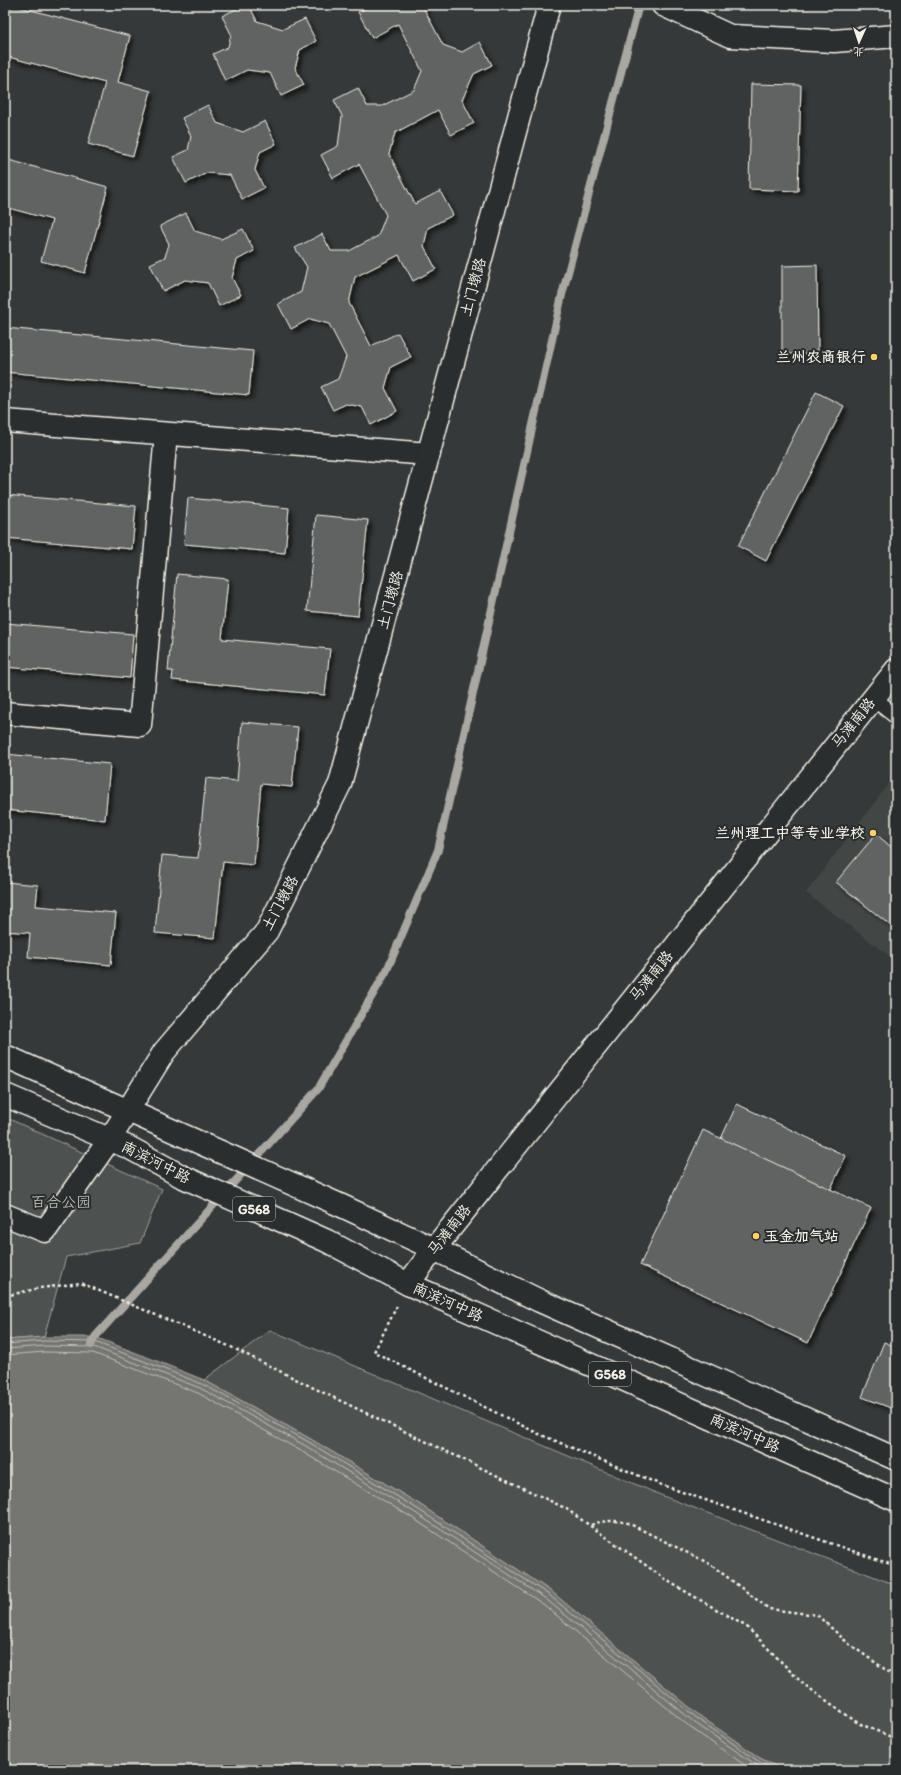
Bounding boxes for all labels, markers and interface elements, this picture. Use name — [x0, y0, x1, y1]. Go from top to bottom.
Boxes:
north arrow — [839, 22, 879, 62]
text: 北 — [853, 45, 864, 58]
street label: 土门墩路 — [457, 256, 489, 318]
place label: 兰州农商银行 — [776, 348, 866, 366]
marker: 兰州农商银行 — [869, 352, 879, 362]
street label: 土门墩路 — [374, 569, 406, 631]
street label: 马滩南路 — [827, 694, 879, 752]
place label: 兰州理工中等专业学校 — [715, 824, 865, 842]
marker: 兰州理工中等专业学校 — [868, 828, 878, 838]
street label: 土门墩路 — [258, 872, 302, 934]
street label: 马滩南路 — [625, 947, 677, 1005]
street label: 南滨河中路 — [118, 1137, 194, 1187]
park label: 百合公园 — [31, 1193, 91, 1211]
road number: G568 — [233, 1197, 275, 1221]
street label: 马滩南路 — [423, 1201, 475, 1259]
place label: 玉金加气站 — [764, 1227, 839, 1245]
marker: 玉金加气站 — [751, 1231, 761, 1241]
street label: 南滨河中路 — [410, 1279, 486, 1325]
road number: G568 — [589, 1362, 631, 1386]
street label: 南滨河中路 — [707, 1410, 783, 1456]

